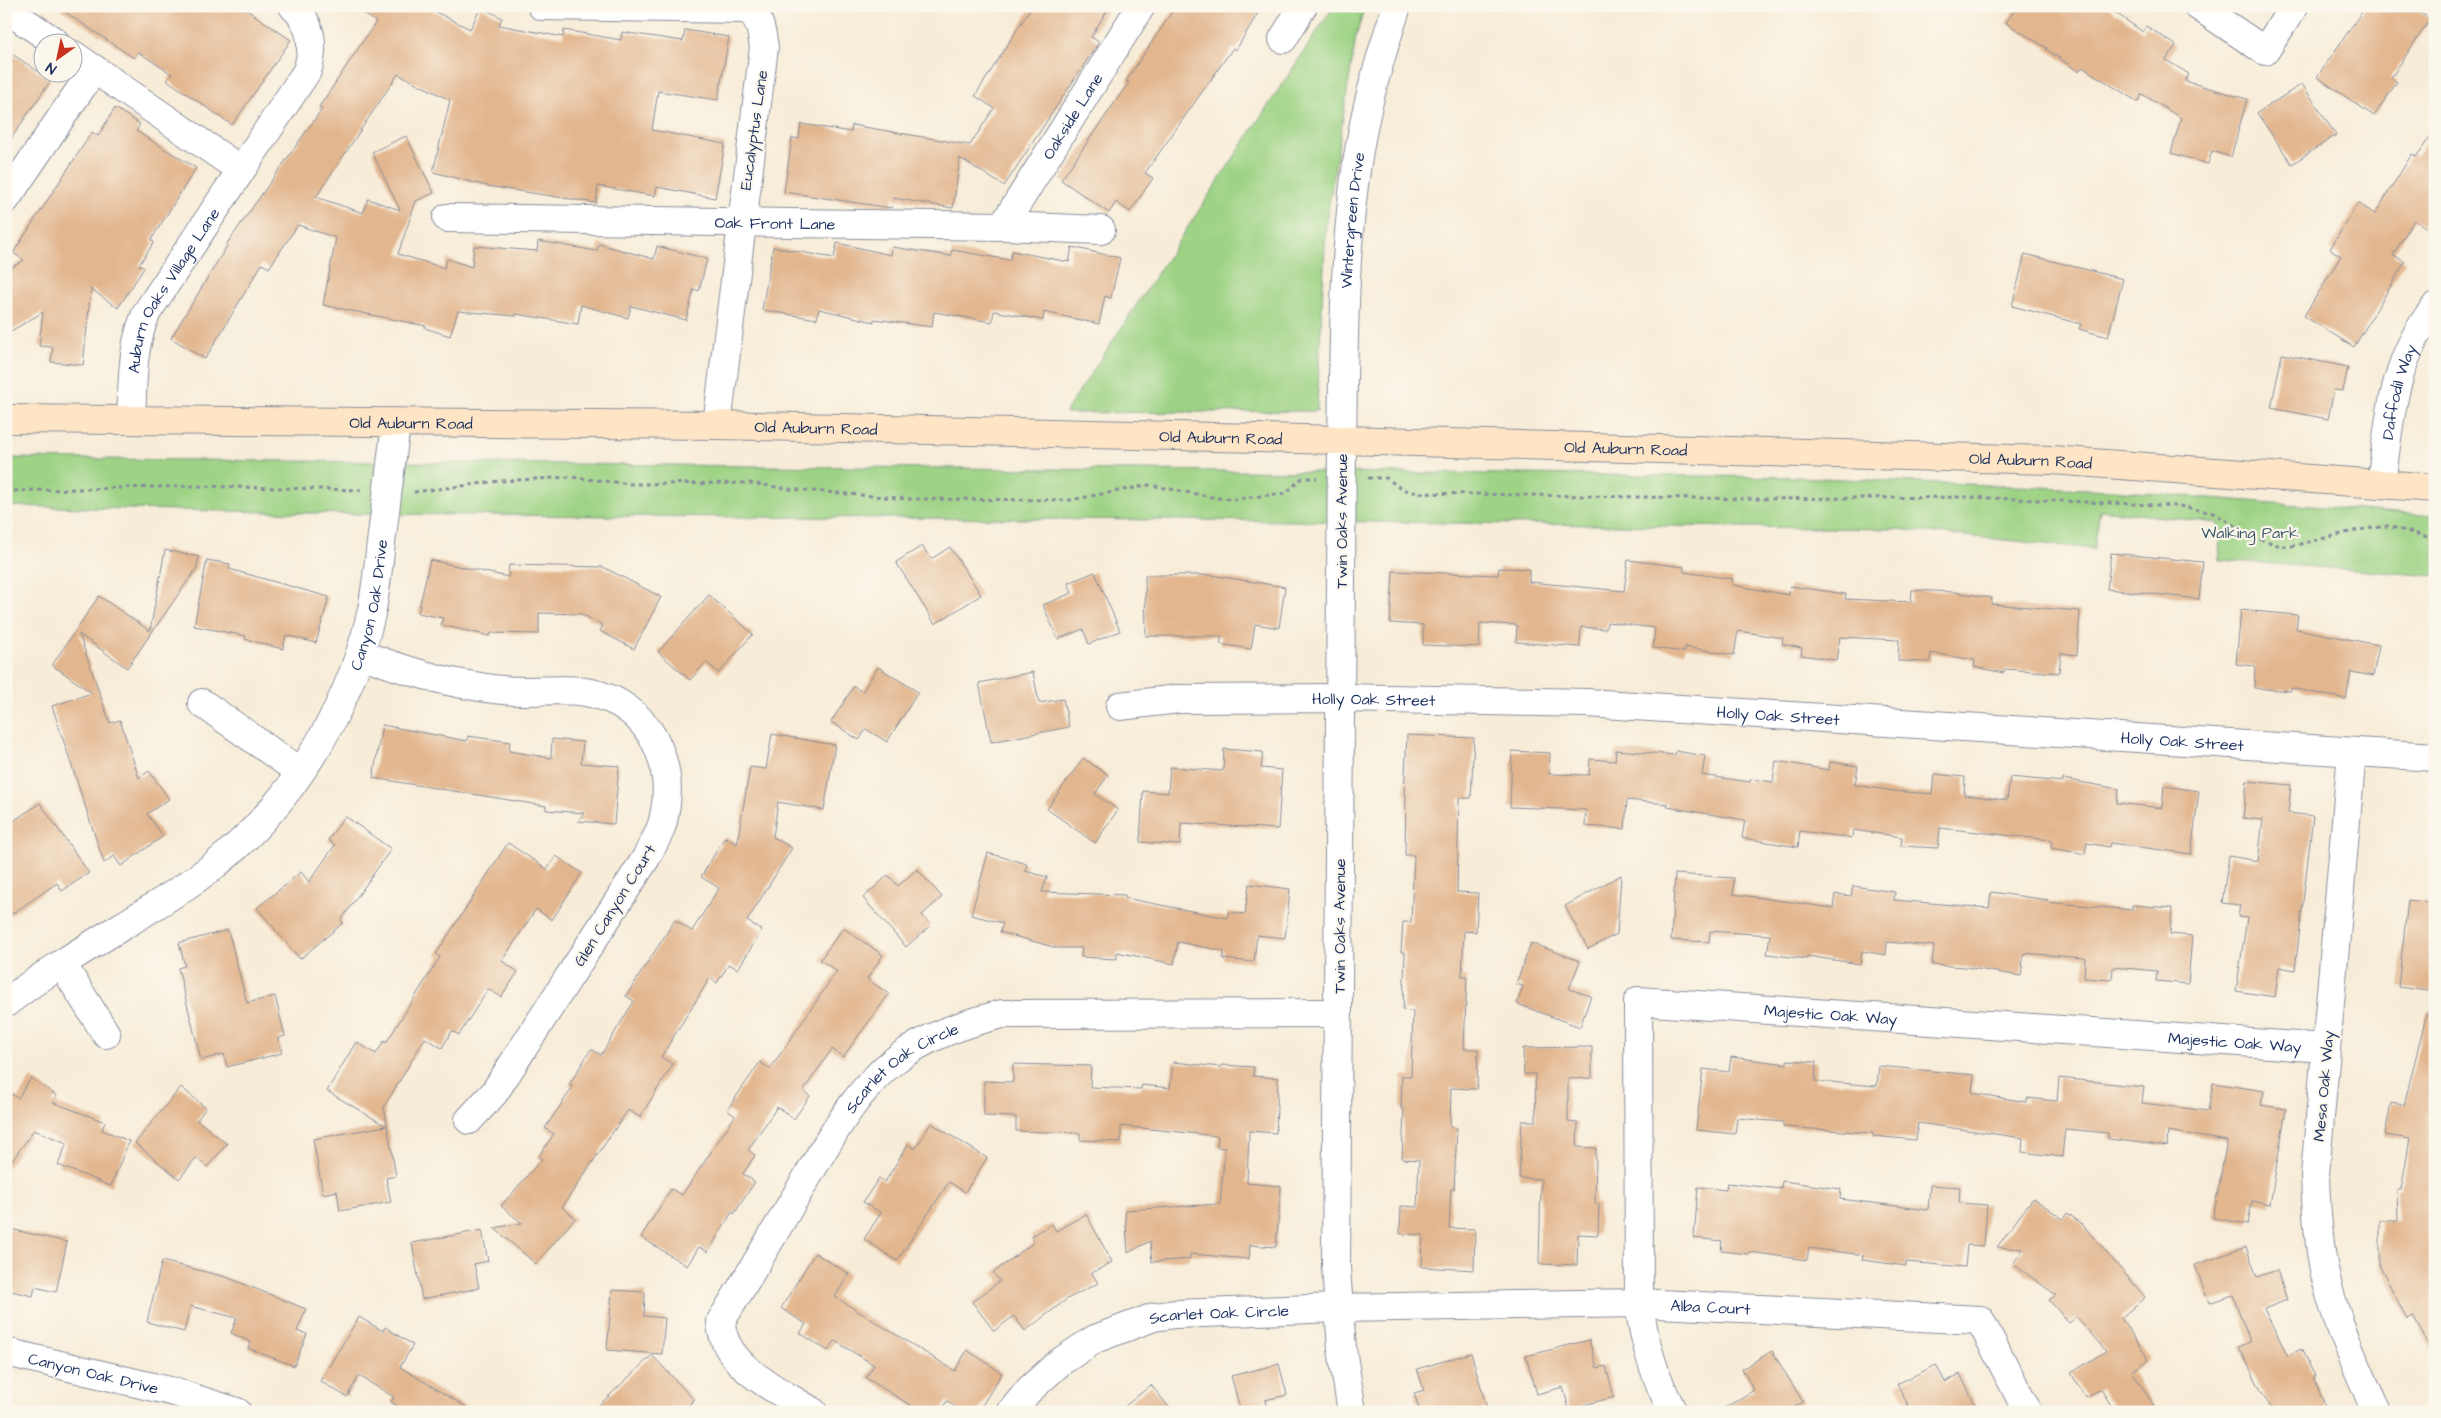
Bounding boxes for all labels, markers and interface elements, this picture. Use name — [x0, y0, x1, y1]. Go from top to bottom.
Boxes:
north arrow — [32, 32, 82, 82]
text: N — [42, 57, 61, 79]
street label: Eucalyptus Lane — [735, 68, 774, 192]
street label: Oakside Lane — [1037, 69, 1109, 164]
street label: Wintergreen Drive — [1336, 150, 1371, 289]
street label: Auburn Oaks Village Lane — [123, 203, 225, 374]
street label: Oak Front Lane — [714, 212, 836, 236]
street label: Daffodil Way — [2377, 341, 2423, 441]
street label: Old Auburn Road — [349, 412, 473, 435]
street label: Old Auburn Road — [754, 416, 878, 441]
street label: Old Auburn Road — [1159, 426, 1283, 451]
street label: Old Auburn Road — [1564, 436, 1688, 462]
street label: Old Auburn Road — [1969, 448, 2093, 475]
street label: Twin Oaks Avenue — [1331, 453, 1353, 588]
park label: Walking Park — [2201, 522, 2299, 545]
street label: Canyon Oak Drive — [345, 538, 393, 674]
street label: Holly Oak Street — [1312, 688, 1436, 712]
street label: Holly Oak Street — [1716, 701, 1841, 731]
street label: Holly Oak Street — [2120, 727, 2245, 757]
street label: Glen Canyon Court — [568, 840, 662, 971]
street label: Twin Oaks Avenue — [1329, 858, 1351, 993]
street label: Majestic Oak Way — [1763, 1000, 1898, 1032]
street label: Scarlet Oak Circle — [840, 1018, 962, 1118]
street label: Majestic Oak Way — [2167, 1027, 2302, 1059]
street label: Mesa Oak Way — [2308, 1029, 2341, 1143]
street label: Alba Court — [1670, 1295, 1752, 1321]
street label: Scarlet Oak Circle — [1146, 1300, 1290, 1330]
street label: Canyon Oak Drive — [26, 1348, 161, 1400]

